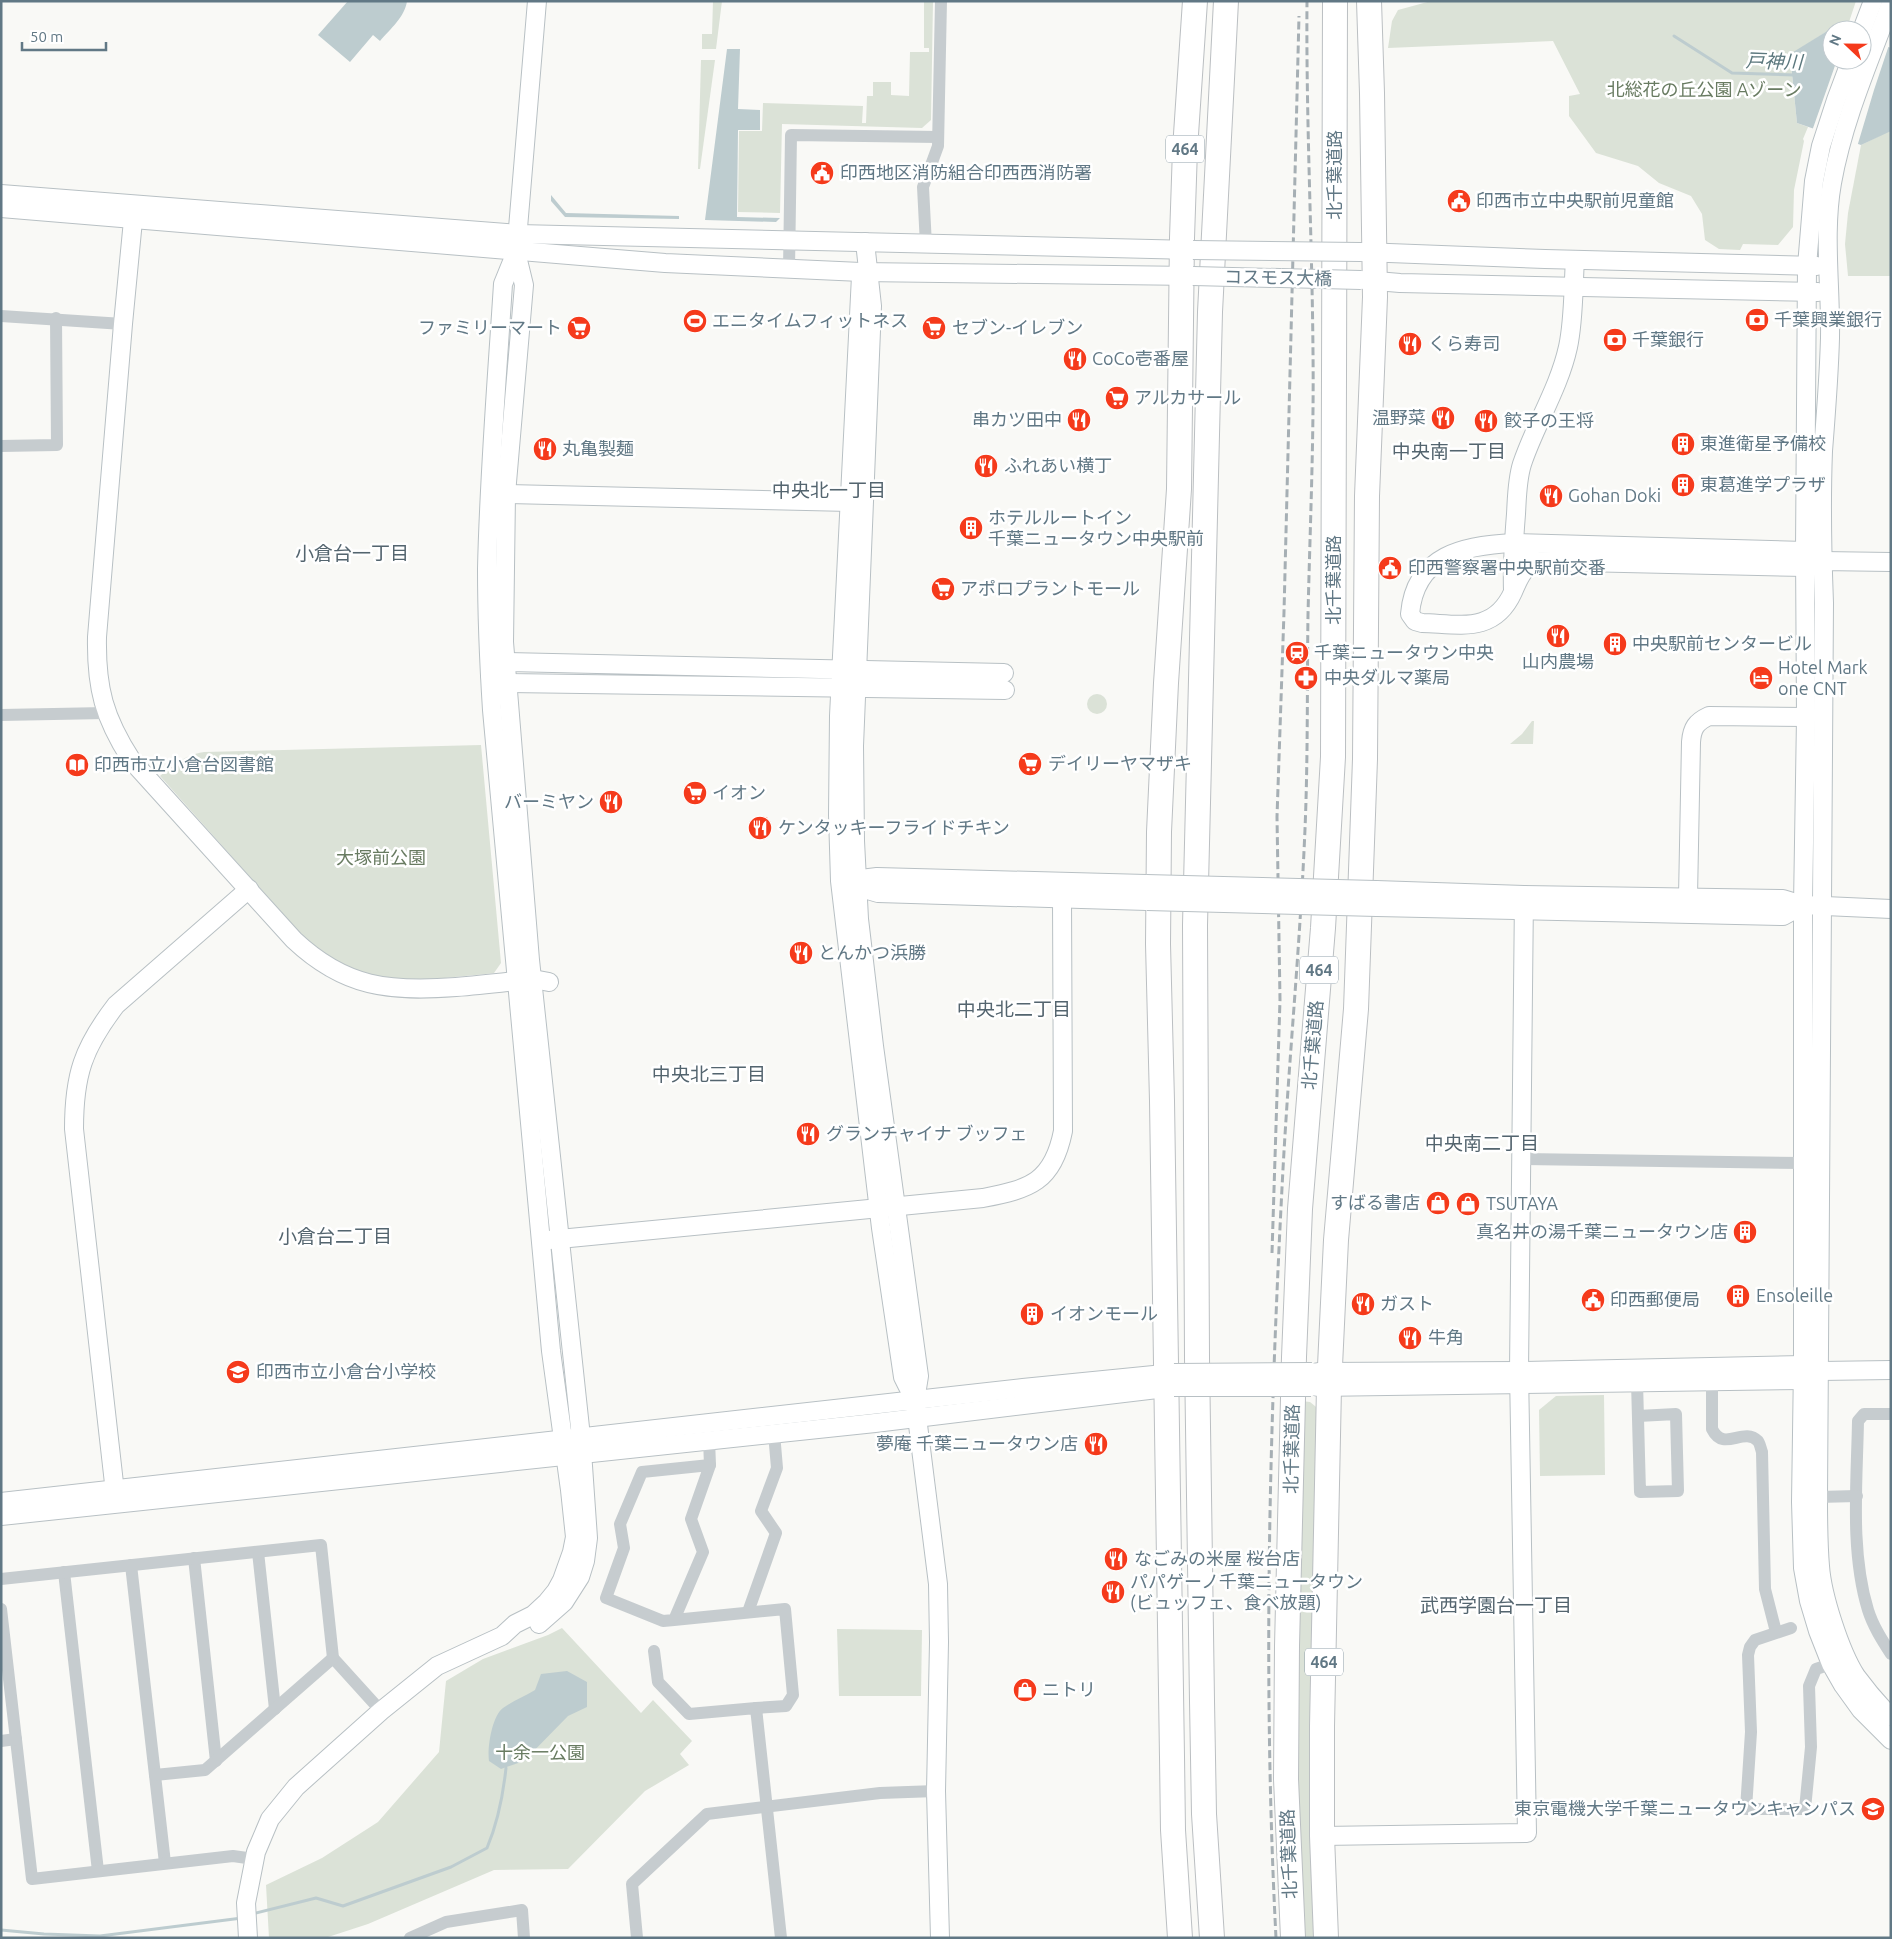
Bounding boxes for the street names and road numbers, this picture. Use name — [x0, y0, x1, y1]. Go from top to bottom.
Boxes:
street label: 北千葉道路 — [1324, 130, 1344, 220]
road number: 464 — [1166, 136, 1204, 162]
street label: コスモス大橋 — [1224, 266, 1332, 288]
street label: 北千葉道路 — [1323, 535, 1343, 625]
road number: 464 — [1300, 956, 1338, 984]
street label: 北千葉道路 — [1298, 999, 1326, 1091]
street label: 北千葉道路 — [1280, 1404, 1302, 1494]
road number: 464 — [1305, 1648, 1343, 1675]
street label: 北千葉道路 — [1276, 1809, 1300, 1899]

